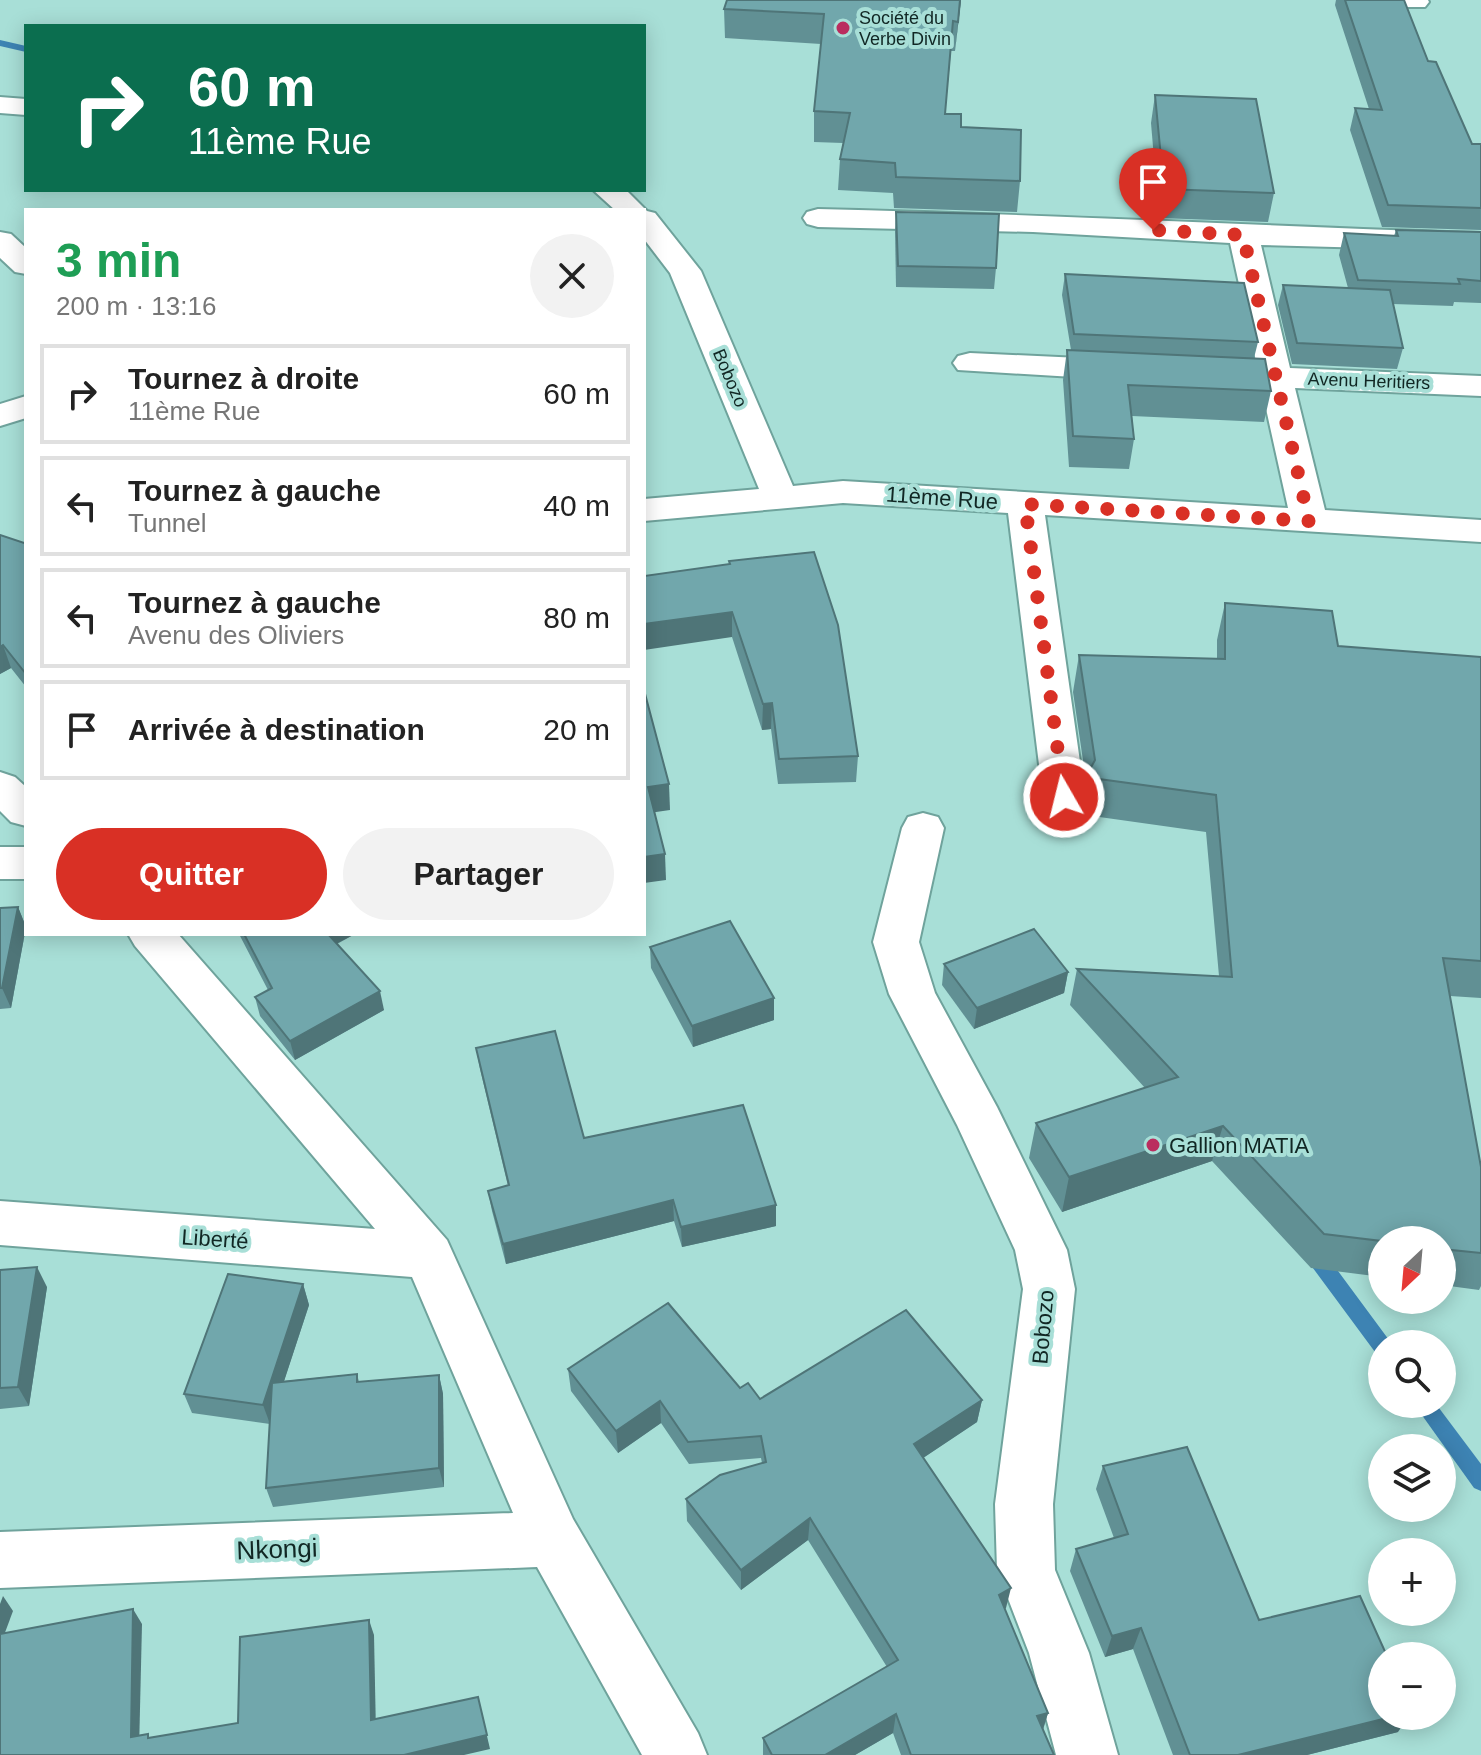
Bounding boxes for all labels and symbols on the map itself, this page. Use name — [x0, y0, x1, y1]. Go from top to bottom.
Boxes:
place label: Société du Verbe Divin — [859, 8, 951, 49]
marker: Société du Verbe Divin — [834, 19, 852, 37]
pin — [1119, 148, 1187, 230]
street label: Bobozo — [709, 346, 751, 410]
street label: Avenu Heritiers — [1307, 369, 1431, 393]
street label: 11ème Rue — [885, 482, 999, 514]
position arrow — [1022, 755, 1106, 839]
place label: Gallion MATIA — [1169, 1133, 1310, 1158]
marker: Gallion MATIA — [1144, 1136, 1162, 1154]
street label: Liberté — [181, 1224, 249, 1254]
north arrow — [1368, 1226, 1456, 1314]
street label: Bobozo — [1027, 1289, 1059, 1365]
street label: Nkongi — [236, 1533, 318, 1565]

